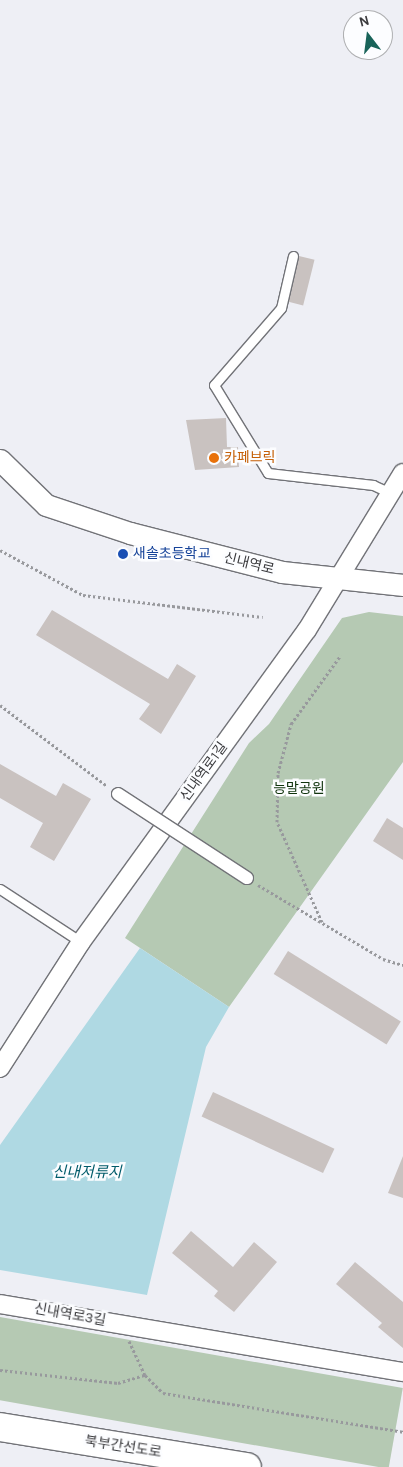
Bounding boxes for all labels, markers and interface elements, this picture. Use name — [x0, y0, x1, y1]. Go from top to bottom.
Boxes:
north arrow — [343, 10, 393, 60]
text: N — [357, 11, 371, 31]
place label: 카페브릭 — [224, 450, 276, 466]
marker: 카페브릭 — [208, 452, 220, 464]
place label: 새솔초등학교 — [133, 546, 210, 562]
marker: 새솔초등학교 — [117, 548, 129, 560]
street label: 신내역로 — [222, 550, 276, 578]
street label: 신내역로1길 — [177, 739, 231, 805]
park label: 능말공원 — [273, 781, 325, 797]
water label: 신내저류지 — [53, 1164, 121, 1182]
street label: 신내역로3길 — [33, 1300, 107, 1330]
street label: 북부간선도로 — [84, 1433, 162, 1461]

